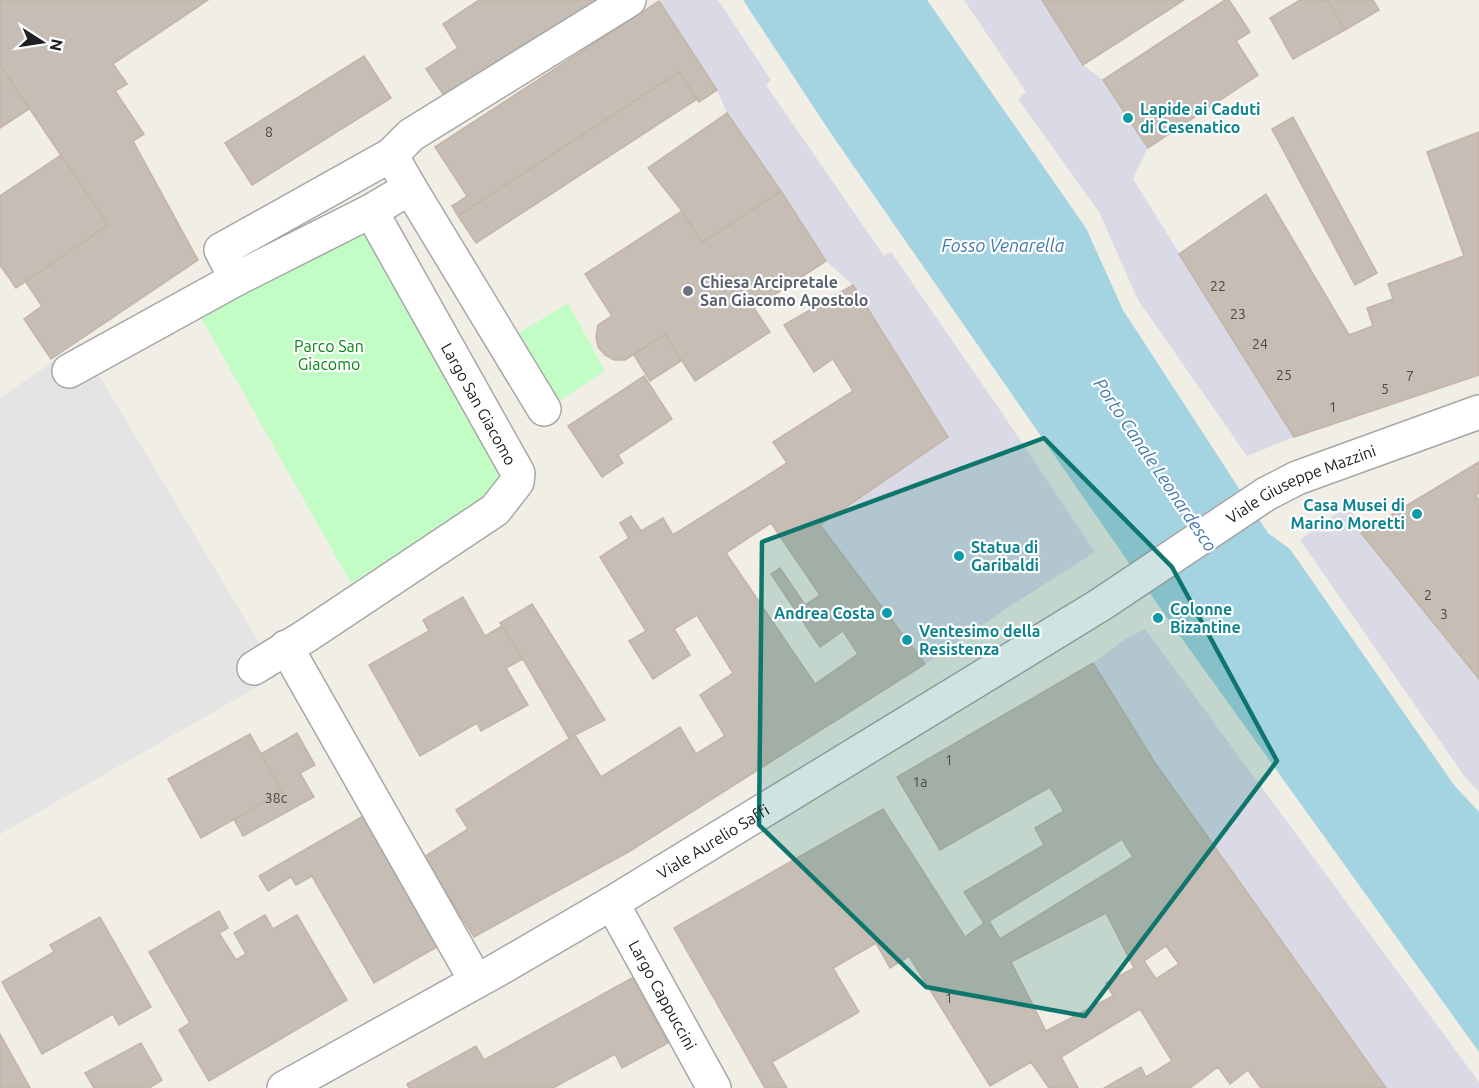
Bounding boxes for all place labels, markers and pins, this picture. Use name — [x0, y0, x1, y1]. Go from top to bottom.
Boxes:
place label: Lapide ai Caduti di Cesenatico — [1140, 100, 1261, 136]
marker: Lapide ai Caduti di Cesenatico — [1121, 111, 1135, 125]
place label: Chiesa Arcipretale San Giacomo Apostolo — [700, 273, 868, 309]
marker: Chiesa Arcipretale San Giacomo Apostolo — [681, 284, 695, 298]
place label: Casa Musei di Marino Moretti — [1290, 496, 1405, 532]
marker: Casa Musei di Marino Moretti — [1410, 507, 1424, 521]
place label: Statua di Garibaldi — [971, 538, 1039, 574]
marker: Statua di Garibaldi — [952, 549, 966, 563]
place label: Colonne Bizantine — [1170, 600, 1241, 636]
place label: Andrea Costa — [774, 604, 875, 622]
marker: Andrea Costa — [880, 606, 894, 620]
marker: Colonne Bizantine — [1151, 611, 1165, 625]
place label: Ventesimo della Resistenza — [919, 622, 1040, 658]
marker: Ventesimo della Resistenza — [900, 633, 914, 647]

